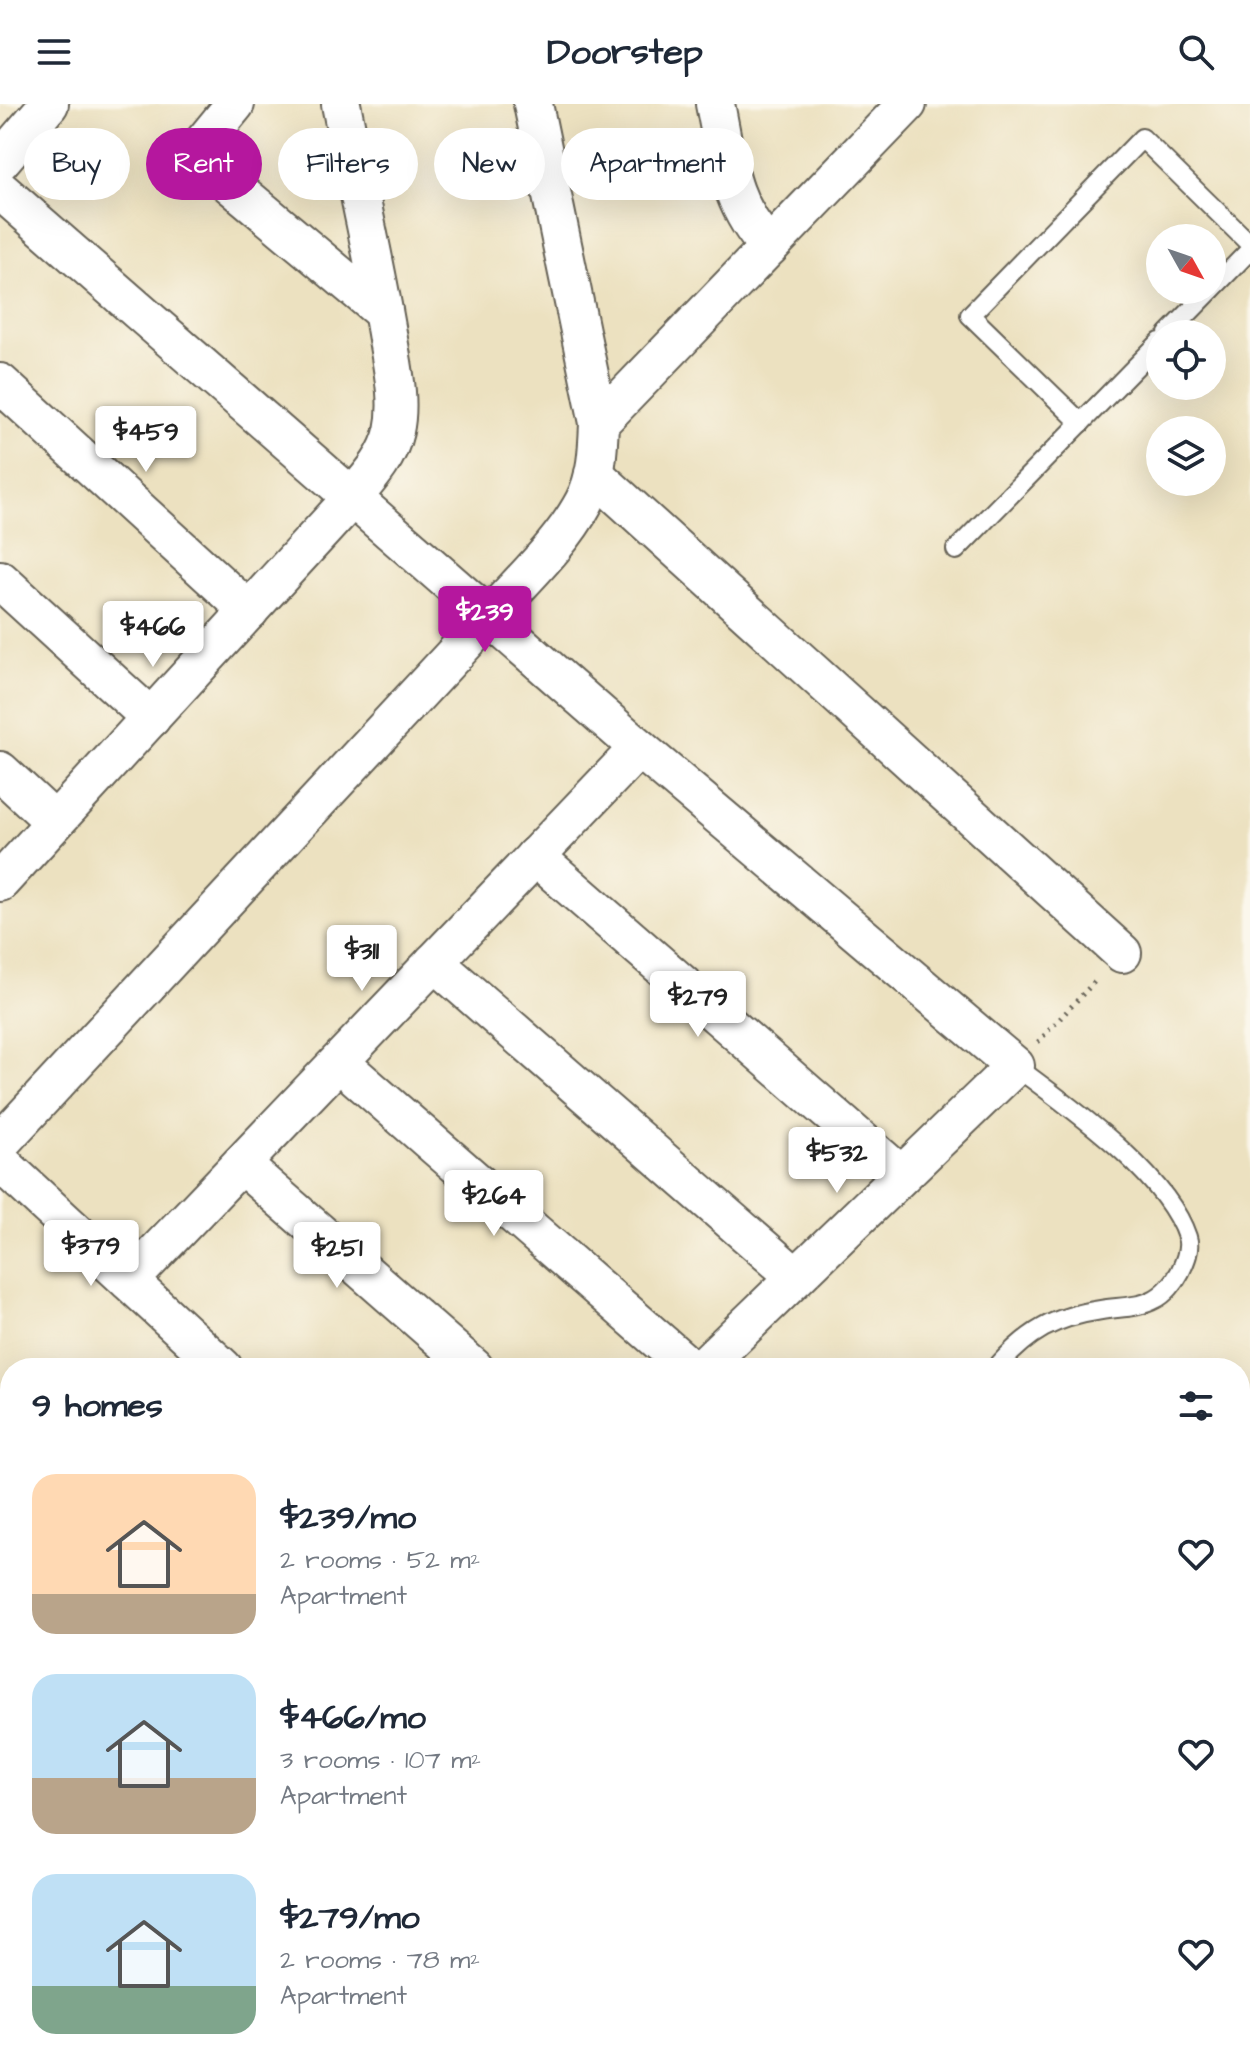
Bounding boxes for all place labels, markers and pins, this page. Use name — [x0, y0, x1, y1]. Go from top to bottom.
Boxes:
pin: $459 — [99, 406, 193, 474]
pin: $239 — [438, 586, 532, 654]
pin: $466 — [106, 601, 200, 669]
pin: $311 — [315, 925, 409, 993]
pin: $279 — [651, 971, 745, 1039]
pin: $532 — [790, 1127, 884, 1195]
pin: $264 — [447, 1170, 541, 1238]
pin: $379 — [44, 1220, 138, 1288]
pin: $251 — [290, 1222, 384, 1290]

